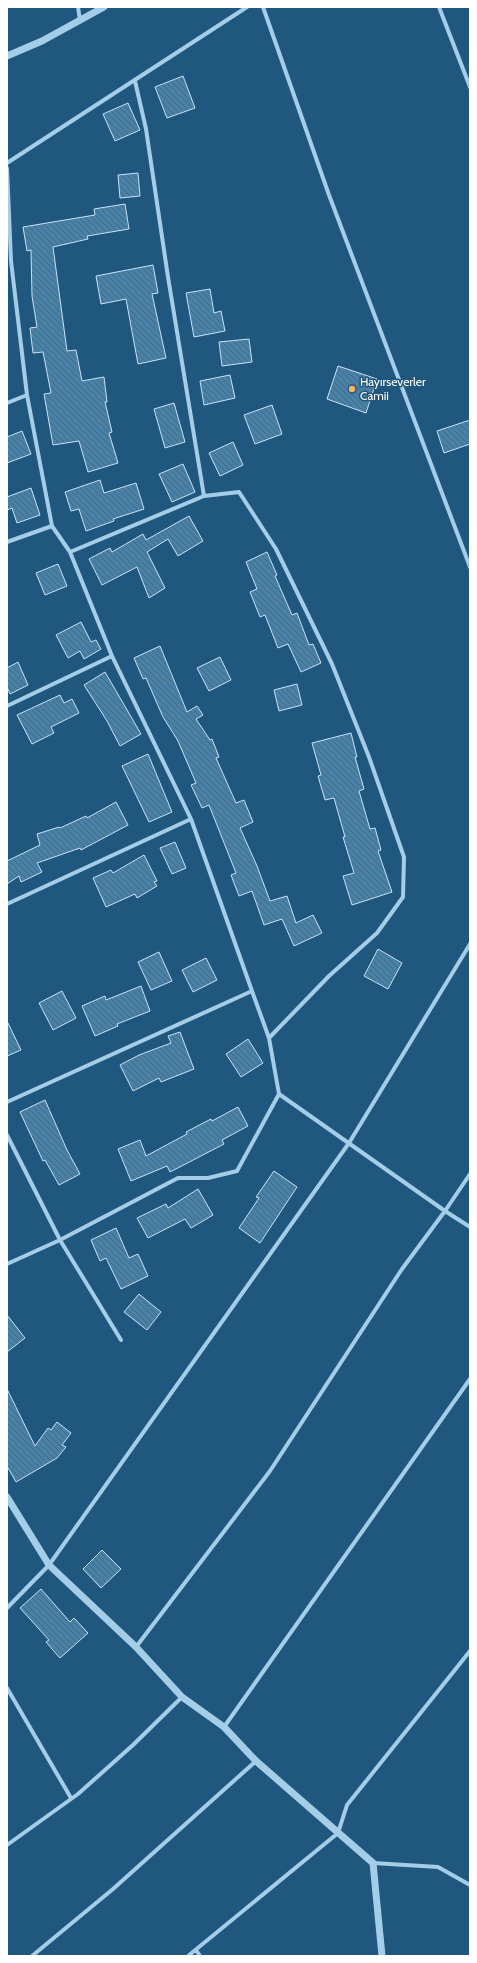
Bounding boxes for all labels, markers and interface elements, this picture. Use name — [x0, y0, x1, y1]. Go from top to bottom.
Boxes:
place label: Hayırseverler Camii — [360, 374, 426, 403]
marker: Hayırseverler Camii — [347, 384, 357, 394]

